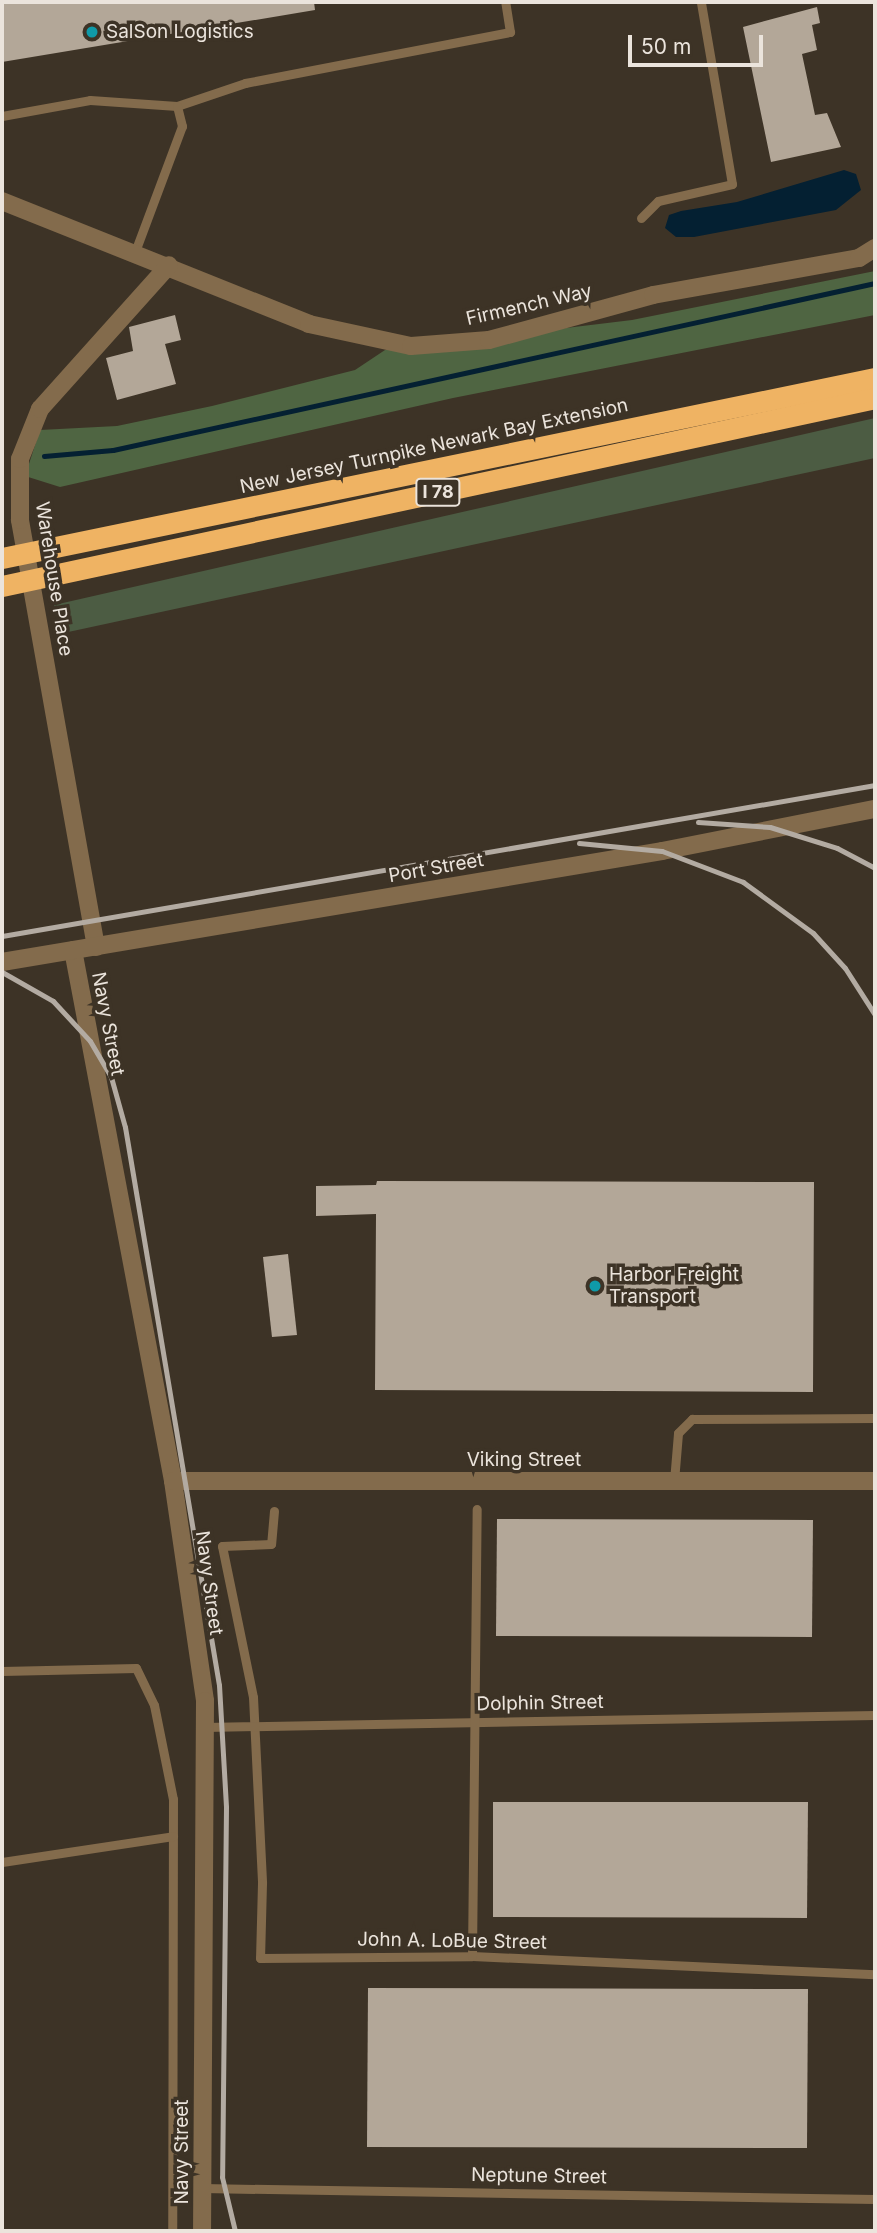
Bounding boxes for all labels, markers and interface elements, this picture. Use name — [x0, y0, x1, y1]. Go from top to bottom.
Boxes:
place label: SalSon Logistics — [106, 21, 254, 43]
scale bar — [632, 21, 767, 65]
marker: SalSon Logistics — [84, 24, 100, 40]
text: 50 m — [641, 34, 691, 59]
street label: Firmench Way — [464, 279, 594, 331]
street label: New Jersey Turnpike Newark Bay Extension — [238, 394, 630, 498]
road number: I 78 — [415, 478, 461, 506]
street label: Warehouse Place — [31, 500, 77, 658]
street label: Port Street — [387, 848, 485, 888]
street label: Navy Street — [87, 970, 129, 1078]
place label: Harbor Freight Transport — [609, 1264, 739, 1308]
marker: Harbor Freight Transport — [587, 1278, 603, 1294]
street label: Viking Street — [467, 1449, 581, 1471]
street label: Navy Street — [190, 1529, 228, 1637]
street label: Dolphin Street — [476, 1690, 604, 1716]
street label: John A. LoBue Street — [357, 1928, 547, 1954]
street label: Navy Street — [171, 2099, 193, 2205]
street label: Neptune Street — [471, 2163, 607, 2189]

